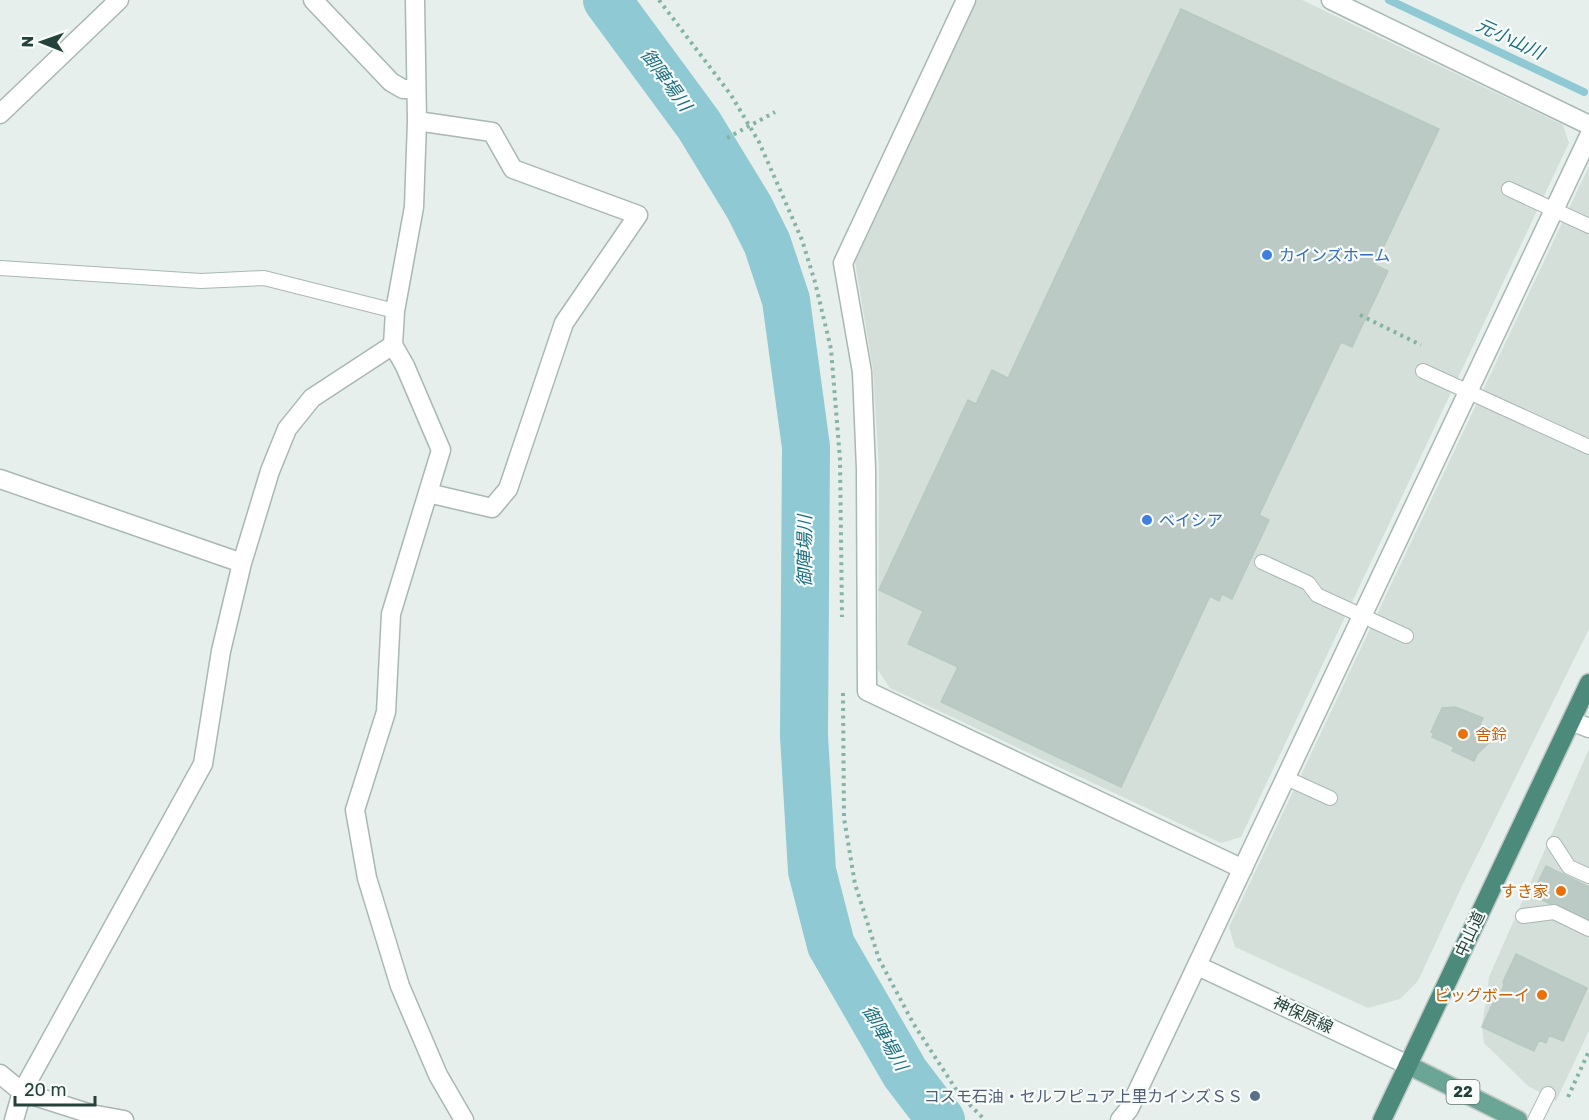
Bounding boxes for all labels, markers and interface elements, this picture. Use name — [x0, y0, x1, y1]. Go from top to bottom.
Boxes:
north arrow — [12, 12, 72, 72]
water label: 元小山川 — [1473, 14, 1549, 65]
text: N — [18, 36, 37, 48]
water label: 御陣場川 — [636, 44, 697, 117]
place label: カインズホーム — [1279, 246, 1390, 265]
marker: カインズホーム — [1260, 248, 1274, 262]
place label: ベイシア — [1159, 511, 1223, 530]
water label: 御陣場川 — [794, 513, 816, 587]
marker: ベイシア — [1140, 513, 1154, 527]
place label: 舎鈴 — [1475, 725, 1507, 744]
marker: 舎鈴 — [1456, 727, 1470, 741]
place label: すき家 — [1501, 882, 1549, 901]
marker: すき家 — [1554, 884, 1568, 898]
street label: 中山道 — [1451, 908, 1489, 960]
place label: ビッグボーイ — [1434, 986, 1530, 1005]
marker: ビッグボーイ — [1535, 988, 1549, 1002]
street label: 神保原線 — [1270, 993, 1336, 1037]
water label: 御陣場川 — [857, 1001, 914, 1076]
scale bar — [15, 1069, 94, 1107]
text: 20 m — [24, 1079, 66, 1101]
road number: 22 — [1446, 1080, 1480, 1104]
place label: コスモ石油・セルフピュア上里カインズＳＳ — [924, 1087, 1243, 1106]
marker: コスモ石油・セルフピュア上里カインズＳＳ — [1248, 1089, 1262, 1103]

